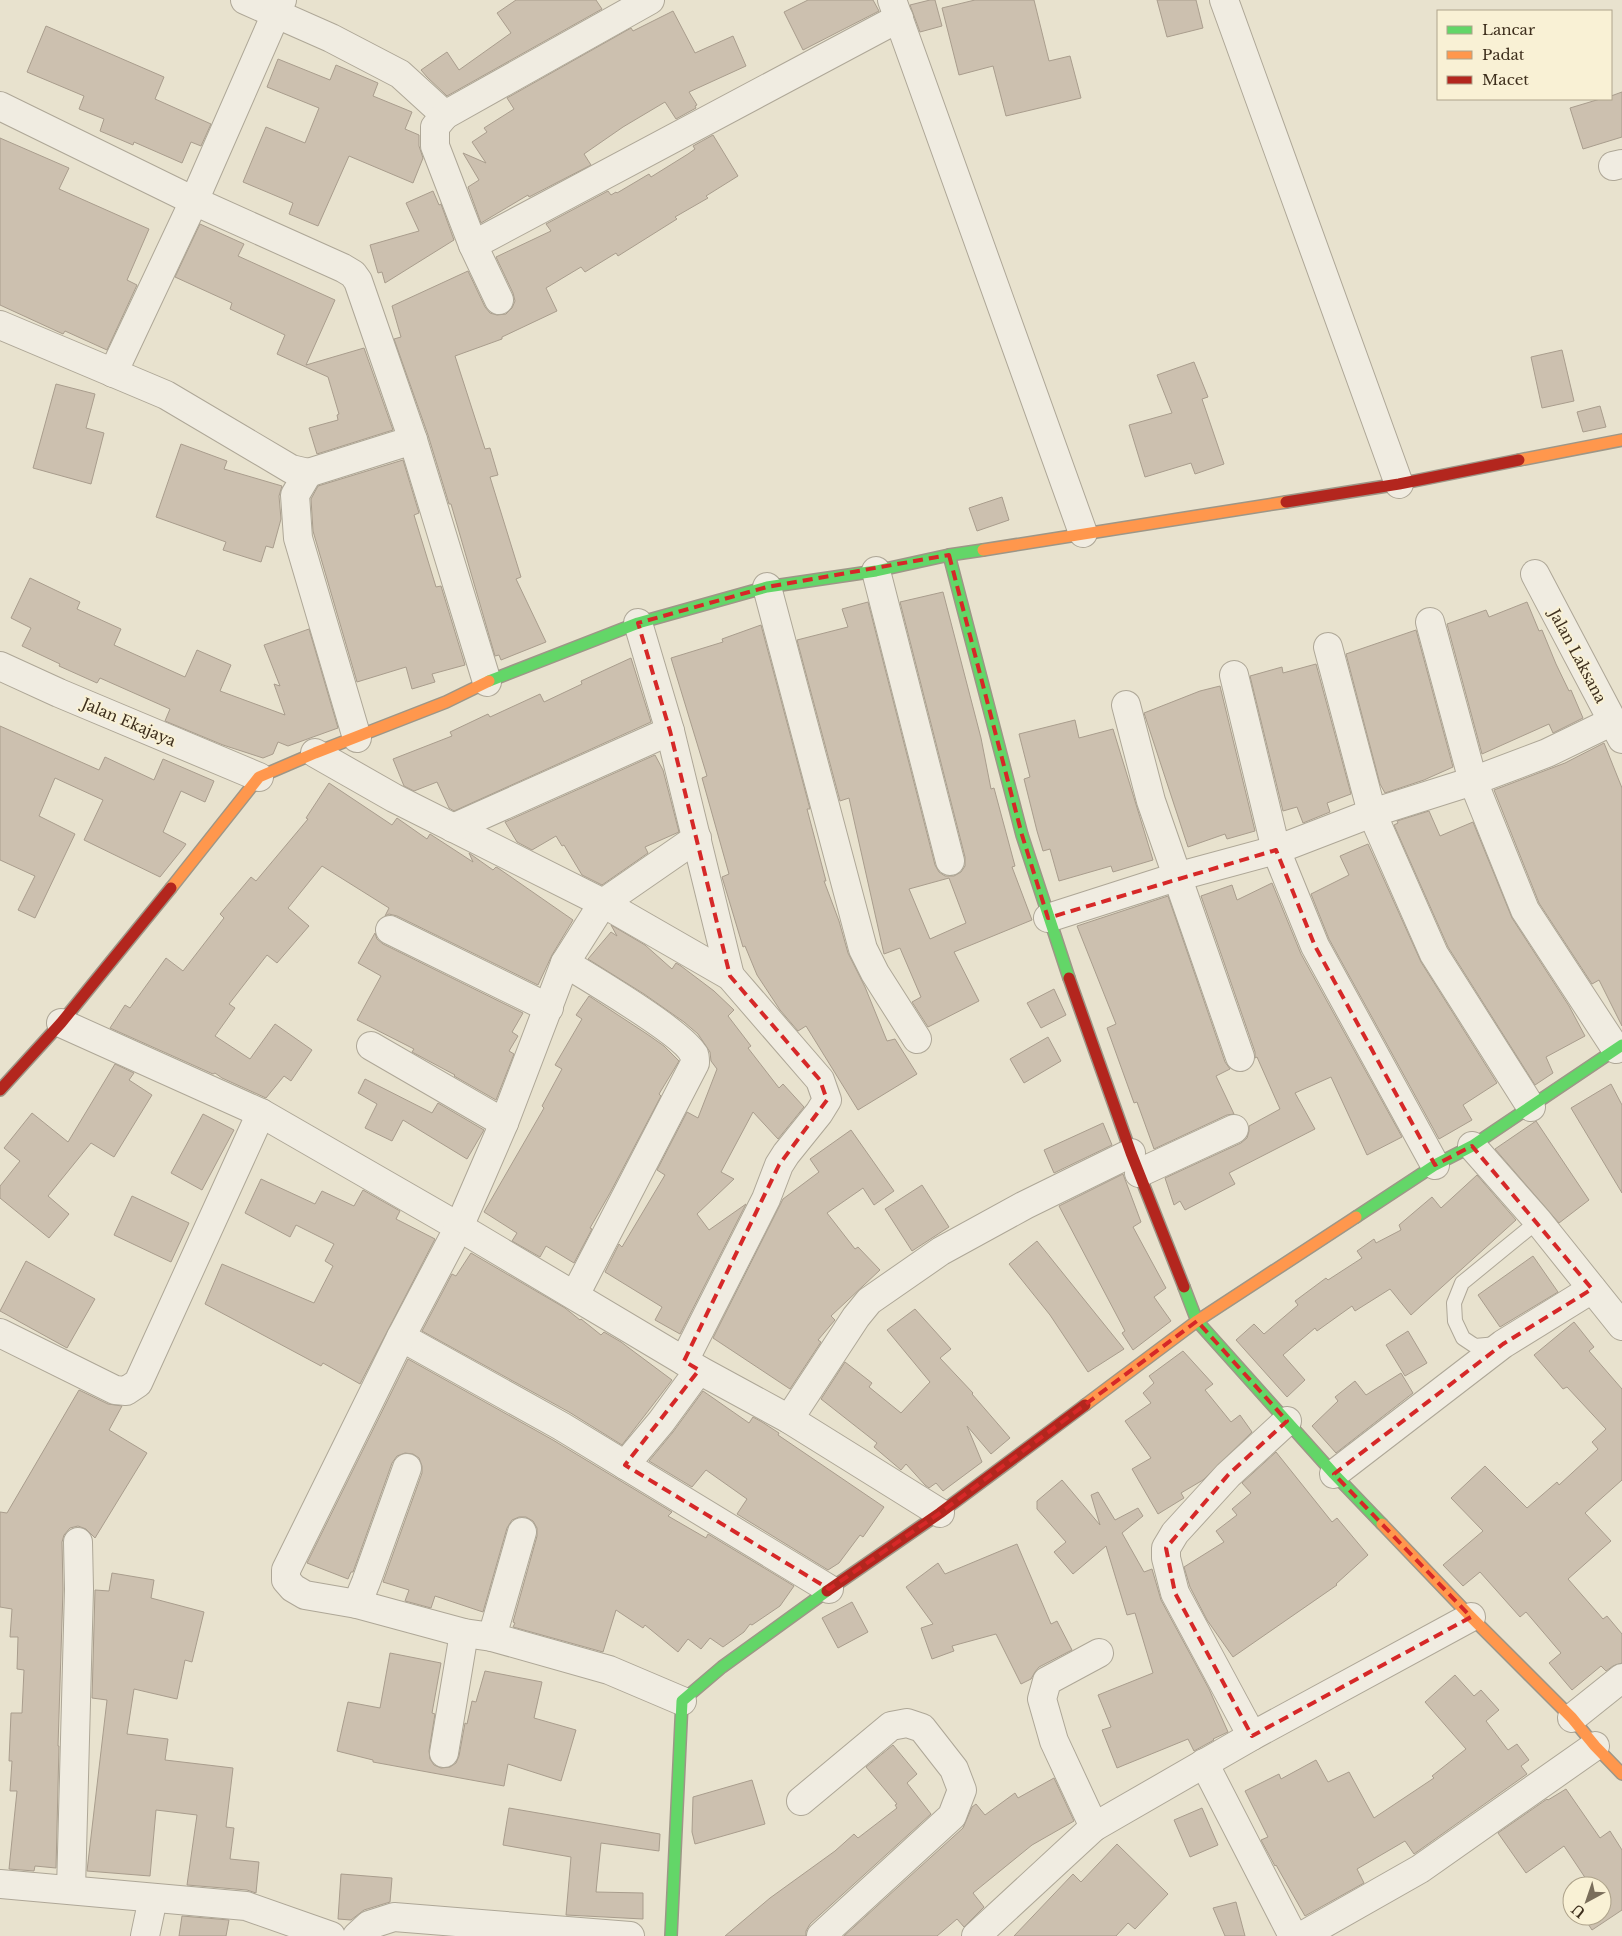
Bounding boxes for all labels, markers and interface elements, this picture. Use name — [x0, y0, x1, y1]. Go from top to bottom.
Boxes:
legend — [1437, 10, 1612, 100]
text: Lancar — [1482, 20, 1536, 39]
text: Padat — [1482, 45, 1525, 64]
text: Macet — [1482, 70, 1529, 89]
street label: Jalan Laksana — [1544, 604, 1611, 707]
street label: Jalan Ekajaya — [77, 693, 180, 751]
north arrow — [1562, 1876, 1612, 1926]
text: U — [1568, 1900, 1589, 1922]

